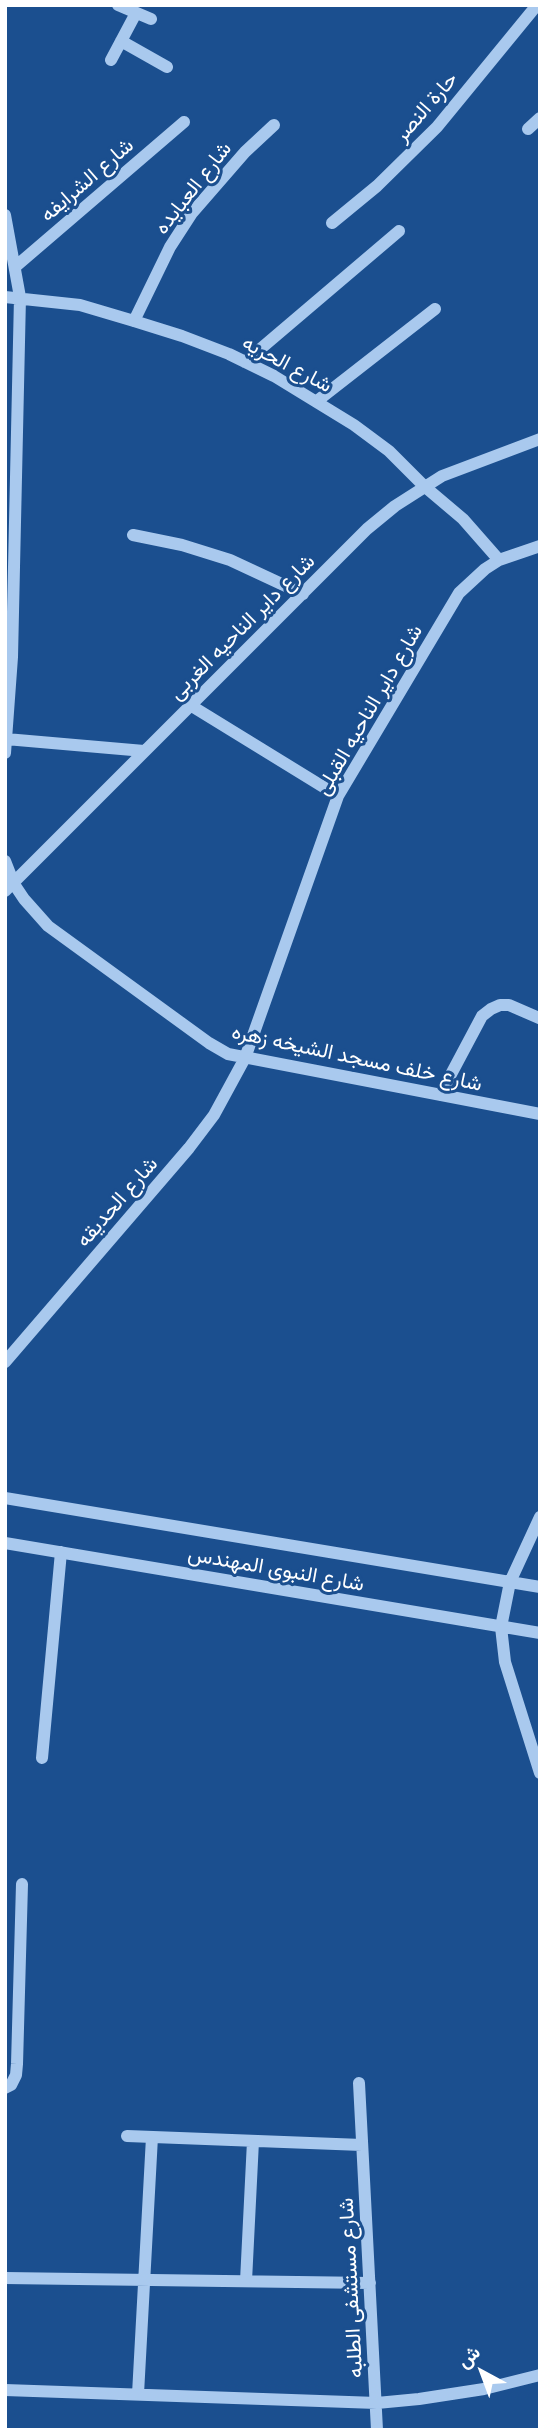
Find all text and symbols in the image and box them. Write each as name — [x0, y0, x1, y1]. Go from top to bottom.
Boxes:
street label: حارة النصر — [389, 67, 463, 147]
street label: شارع الشرايفه — [35, 133, 139, 227]
street label: شارع العبايده — [149, 137, 237, 239]
street label: شارع الحريه — [238, 330, 336, 398]
street label: شارع داير الناحيه الغربى — [164, 549, 320, 705]
street label: شارع داير الناحيه القبلى — [310, 620, 428, 800]
street label: شارع خلف مسجد الشيخه زهره — [230, 1019, 484, 1097]
street label: شارع الحديقه — [71, 1152, 163, 1252]
street label: شارع النبوى المهندس — [186, 1541, 366, 1597]
street label: شارع مستشفى الطلبه — [334, 2197, 368, 2379]
north arrow — [447, 2337, 517, 2407]
text: ش — [452, 2340, 484, 2372]

